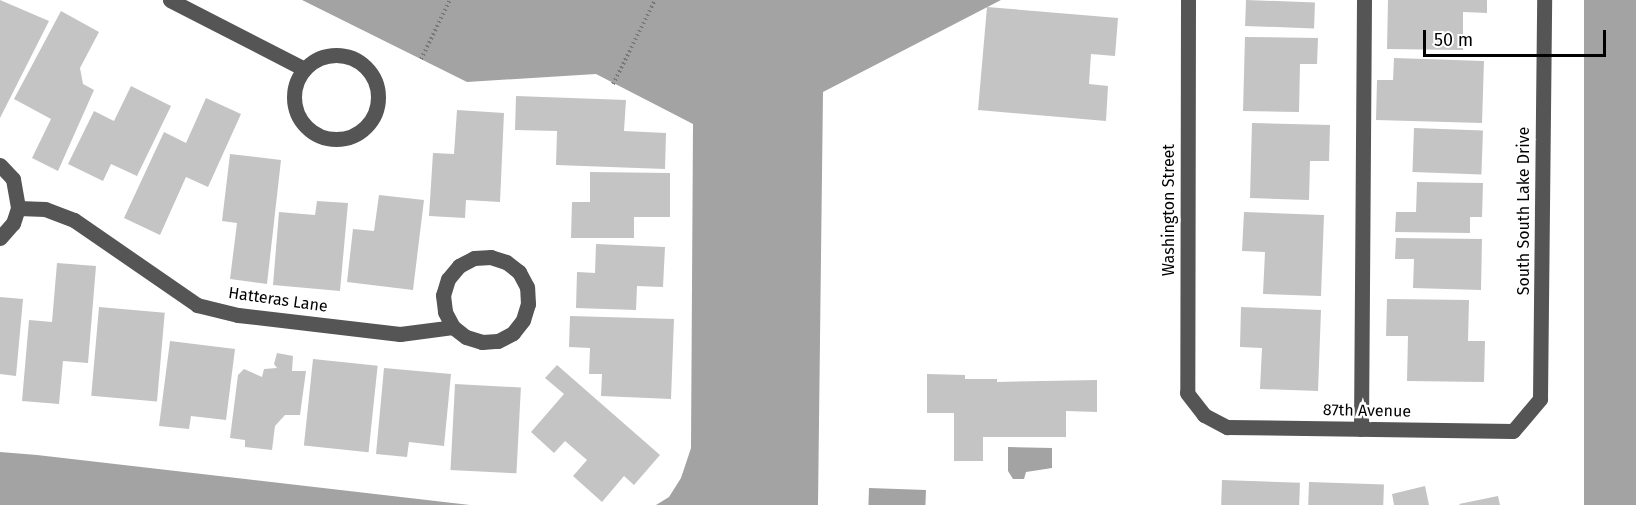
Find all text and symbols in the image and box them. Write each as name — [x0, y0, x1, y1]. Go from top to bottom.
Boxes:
scale bar — [1426, 18, 1609, 56]
text: 50 m — [1434, 29, 1473, 51]
street label: South South Lake Drive — [1514, 127, 1534, 295]
street label: Washington Street — [1159, 144, 1179, 276]
street label: Hatteras Lane — [227, 284, 329, 316]
street label: 87th Avenue — [1323, 401, 1411, 421]

